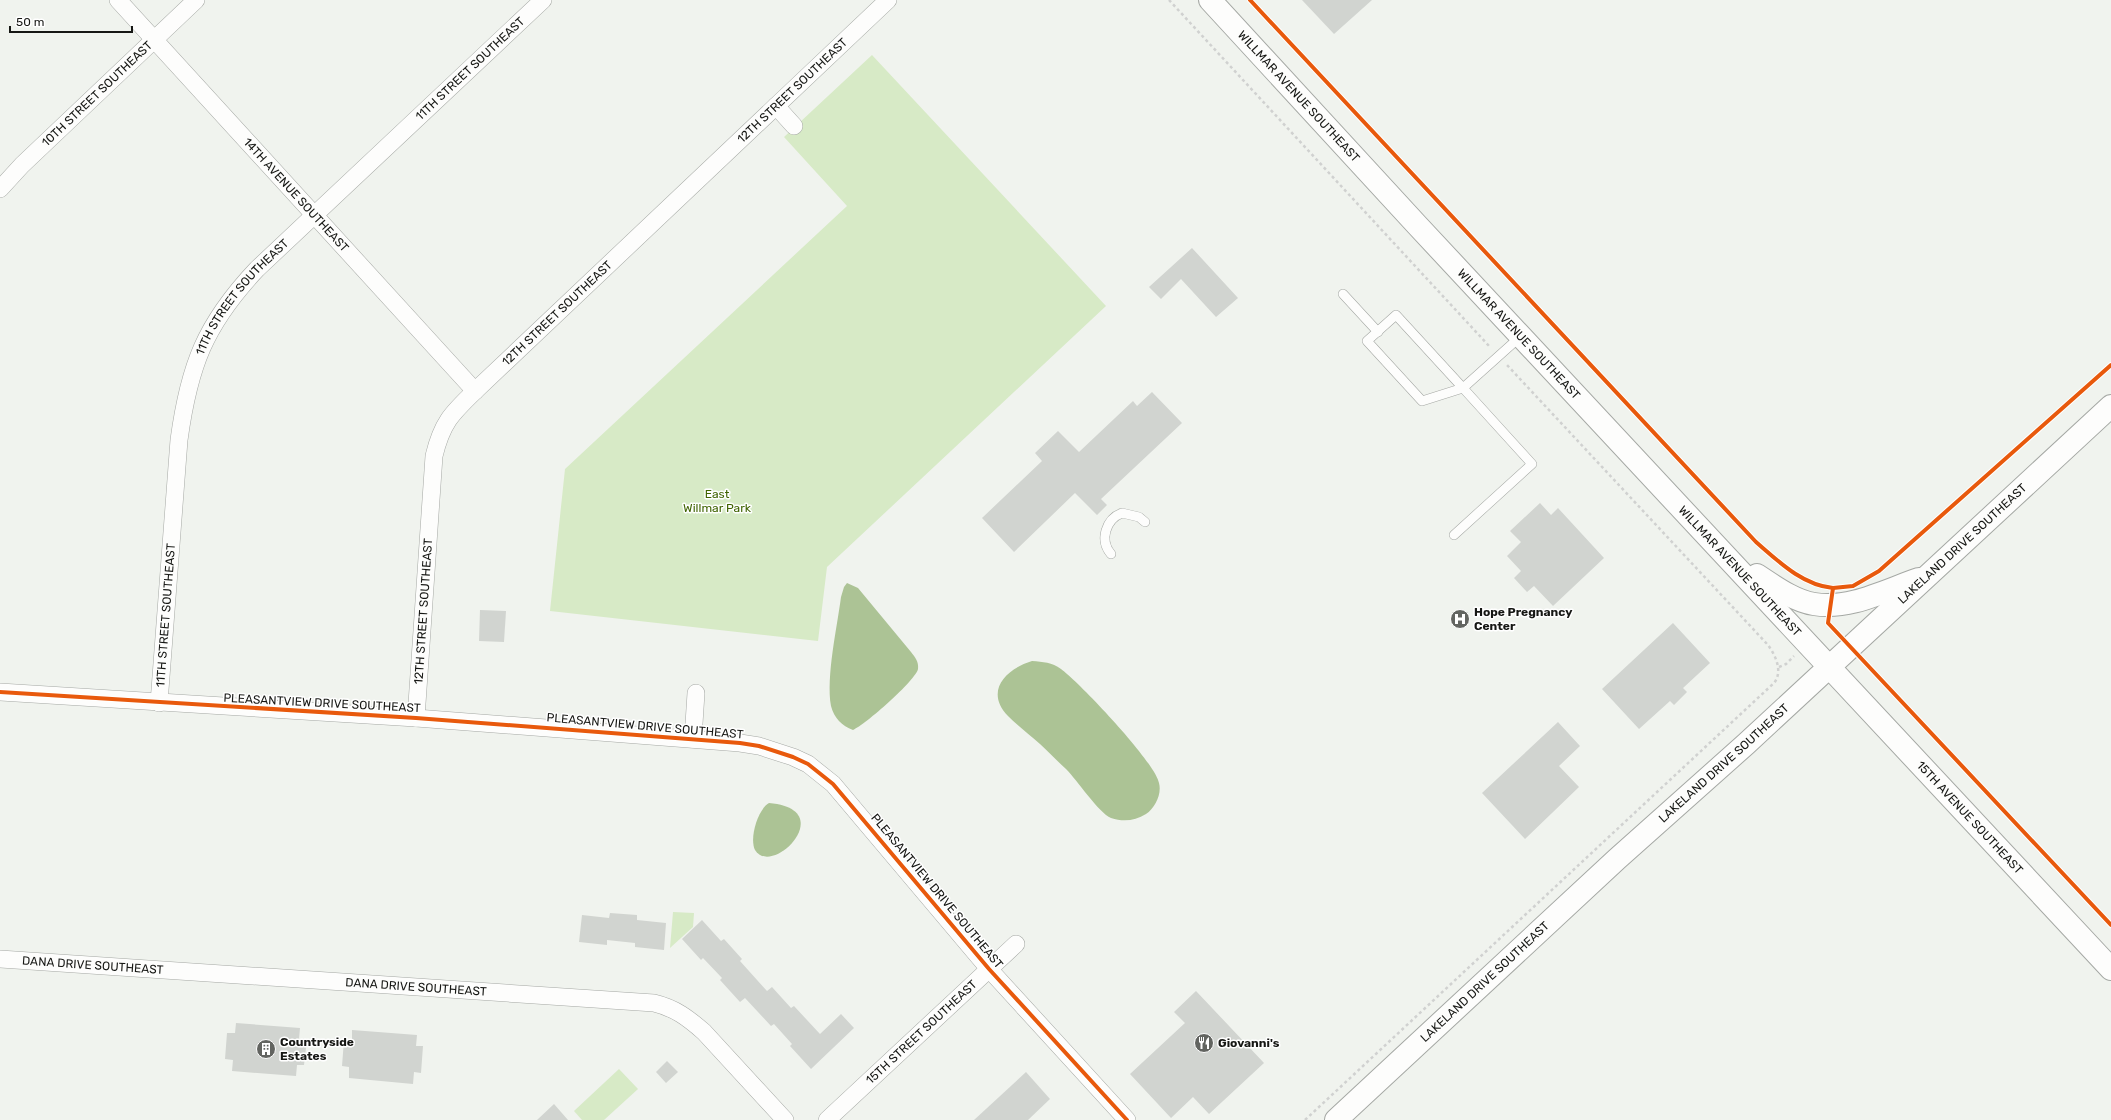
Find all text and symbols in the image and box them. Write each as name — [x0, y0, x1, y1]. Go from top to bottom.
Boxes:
scale bar — [10, 8, 132, 34]
street label: 11TH STREET SOUTHEAST — [413, 14, 527, 123]
text: 50 m — [16, 15, 44, 29]
street label: WILLMAR AVENUE SOUTHEAST — [1235, 28, 1363, 165]
street label: 12TH STREET SOUTHEAST — [734, 35, 850, 146]
street label: 10TH STREET SOUTHEAST — [39, 38, 155, 149]
street label: 14TH AVENUE SOUTHEAST — [241, 135, 352, 255]
street label: 11TH STREET SOUTHEAST — [193, 236, 291, 357]
street label: 12TH STREET SOUTHEAST — [499, 258, 615, 369]
street label: WILLMAR AVENUE SOUTHEAST — [1455, 266, 1583, 402]
street label: LAKELAND DRIVE SOUTHEAST — [1895, 481, 2029, 607]
park label: East Willmar Park — [683, 487, 752, 515]
street label: WILLMAR AVENUE SOUTHEAST — [1676, 503, 1804, 639]
street label: 12TH STREET SOUTHEAST — [411, 538, 435, 685]
street label: 11TH STREET SOUTHEAST — [153, 543, 178, 688]
place label: Hope Pregnancy Center — [1474, 605, 1572, 633]
hospital icon: Hope Pregnancy Center — [1449, 608, 1471, 630]
street label: PLEASANTVIEW DRIVE SOUTHEAST — [223, 691, 421, 715]
street label: LAKELAND DRIVE SOUTHEAST — [1656, 701, 1792, 825]
street label: PLEASANTVIEW DRIVE SOUTHEAST — [546, 710, 744, 742]
street label: 15TH AVENUE SOUTHEAST — [1914, 758, 2026, 877]
street label: PLEASANTVIEW DRIVE SOUTHEAST — [868, 811, 1006, 971]
street label: LAKELAND DRIVE SOUTHEAST — [1418, 919, 1552, 1045]
street label: DANA DRIVE SOUTHEAST — [22, 953, 164, 977]
street label: DANA DRIVE SOUTHEAST — [345, 975, 487, 999]
street label: 15TH STREET SOUTHEAST — [863, 977, 980, 1087]
restaurant icon: Giovanni's — [1193, 1032, 1215, 1054]
place label: Countryside Estates — [280, 1035, 354, 1063]
place label: Giovanni's — [1218, 1036, 1280, 1050]
building icon: Countryside Estates — [255, 1038, 277, 1060]

